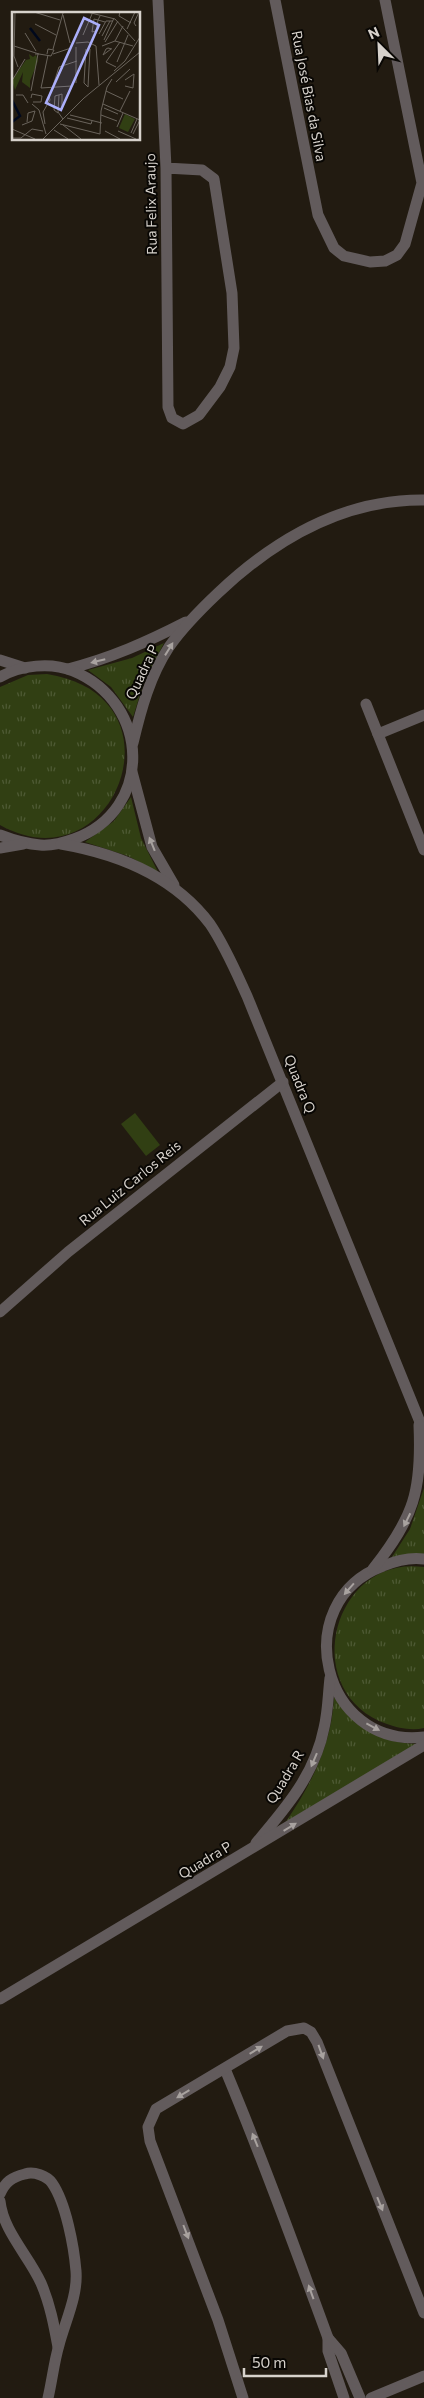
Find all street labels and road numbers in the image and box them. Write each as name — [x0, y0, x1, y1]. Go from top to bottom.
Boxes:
street label: Rua José Bias da Silva — [288, 29, 330, 163]
street label: Rua Felix Araujo — [141, 153, 160, 255]
street label: Quadra P — [121, 641, 162, 702]
street label: Quadra Q — [281, 1052, 320, 1116]
street label: Rua Luiz Carlos Reis — [75, 1136, 184, 1229]
street label: Quadra R — [262, 1747, 307, 1807]
street label: Quadra P — [175, 1837, 235, 1882]

